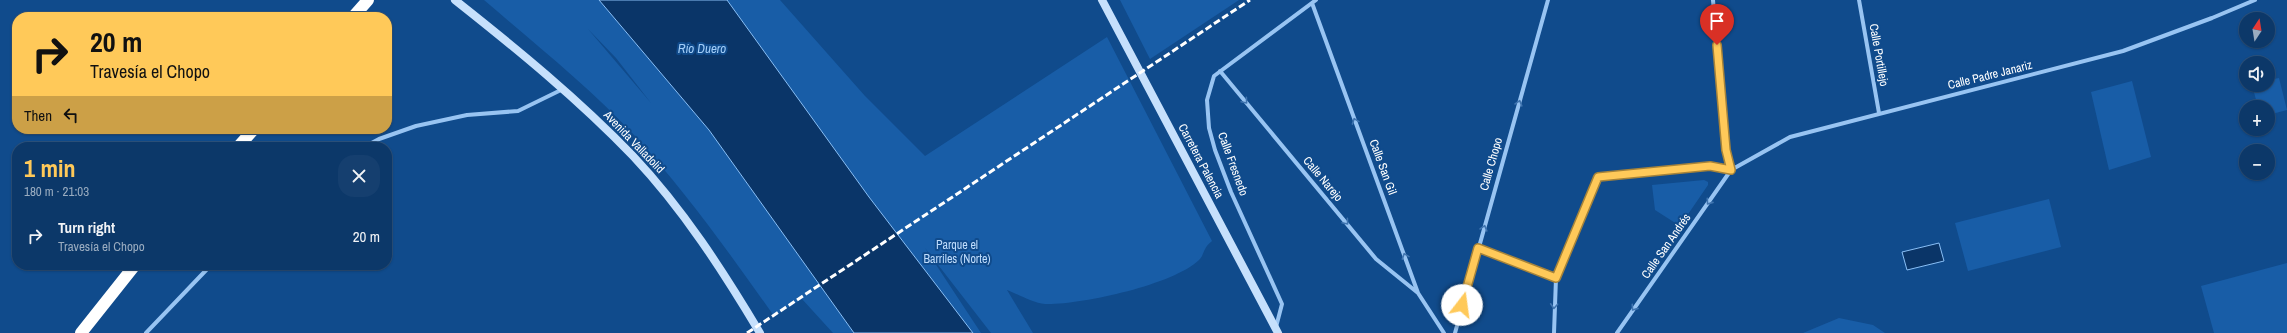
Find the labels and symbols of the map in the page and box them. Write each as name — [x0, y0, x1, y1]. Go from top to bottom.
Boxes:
pin — [1700, 4, 1734, 45]
north arrow — [2239, 12, 2275, 48]
street label: Calle Portillejo — [1866, 22, 1892, 88]
water label: Río Duero — [678, 40, 726, 57]
street label: Calle Padre Janariz — [1946, 57, 2034, 93]
one-way arrow — [1241, 96, 1248, 104]
one-way arrow — [1514, 99, 1523, 106]
street label: Avenida Valladolid — [599, 107, 668, 177]
one-way arrow — [1352, 118, 1360, 125]
street label: Carretera Palencia — [1175, 121, 1228, 202]
street label: Calle Fresnedo — [1214, 130, 1252, 198]
street label: Calle Chopo — [1476, 136, 1506, 192]
street label: Calle San Gil — [1366, 137, 1400, 197]
street label: Calle Narejo — [1299, 153, 1347, 205]
one-way arrow — [1706, 198, 1714, 205]
street label: Calle San Andrés — [1638, 210, 1694, 282]
one-way arrow — [1342, 218, 1349, 225]
one-way arrow — [1479, 225, 1488, 232]
park label: Parque el Barriles (Norte) — [923, 237, 991, 267]
one-way arrow — [1401, 253, 1410, 260]
position arrow — [1441, 284, 1483, 326]
one-way arrow — [1550, 303, 1558, 309]
one-way arrow — [1632, 304, 1639, 311]

